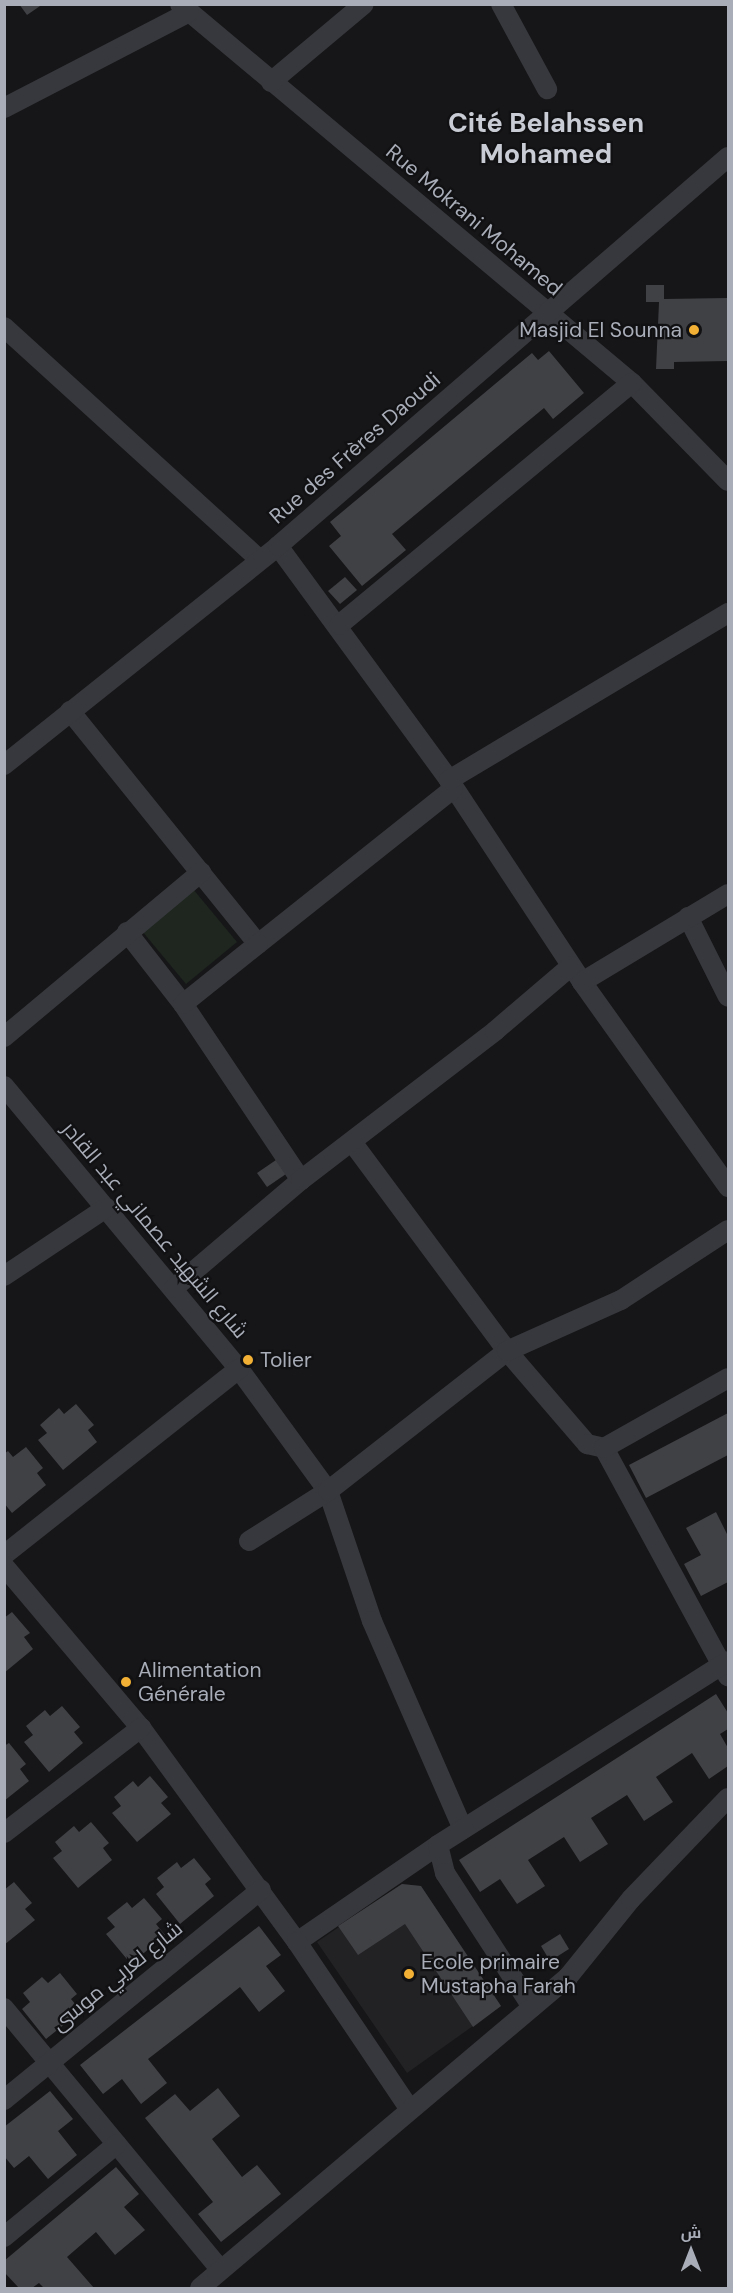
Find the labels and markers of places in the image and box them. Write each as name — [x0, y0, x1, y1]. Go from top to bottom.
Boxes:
place label: Masjid El Sounna — [519, 317, 682, 343]
marker: Masjid El Sounna — [687, 323, 701, 337]
place label: Tolier — [260, 1347, 312, 1373]
marker: Tolier — [241, 1353, 255, 1367]
place label: Alimentation Générale — [138, 1657, 262, 1707]
marker: Alimentation Générale — [119, 1675, 133, 1689]
place label: Ecole primaire Mustapha Farah — [421, 1949, 576, 1999]
marker: Ecole primaire Mustapha Farah — [402, 1967, 416, 1981]

